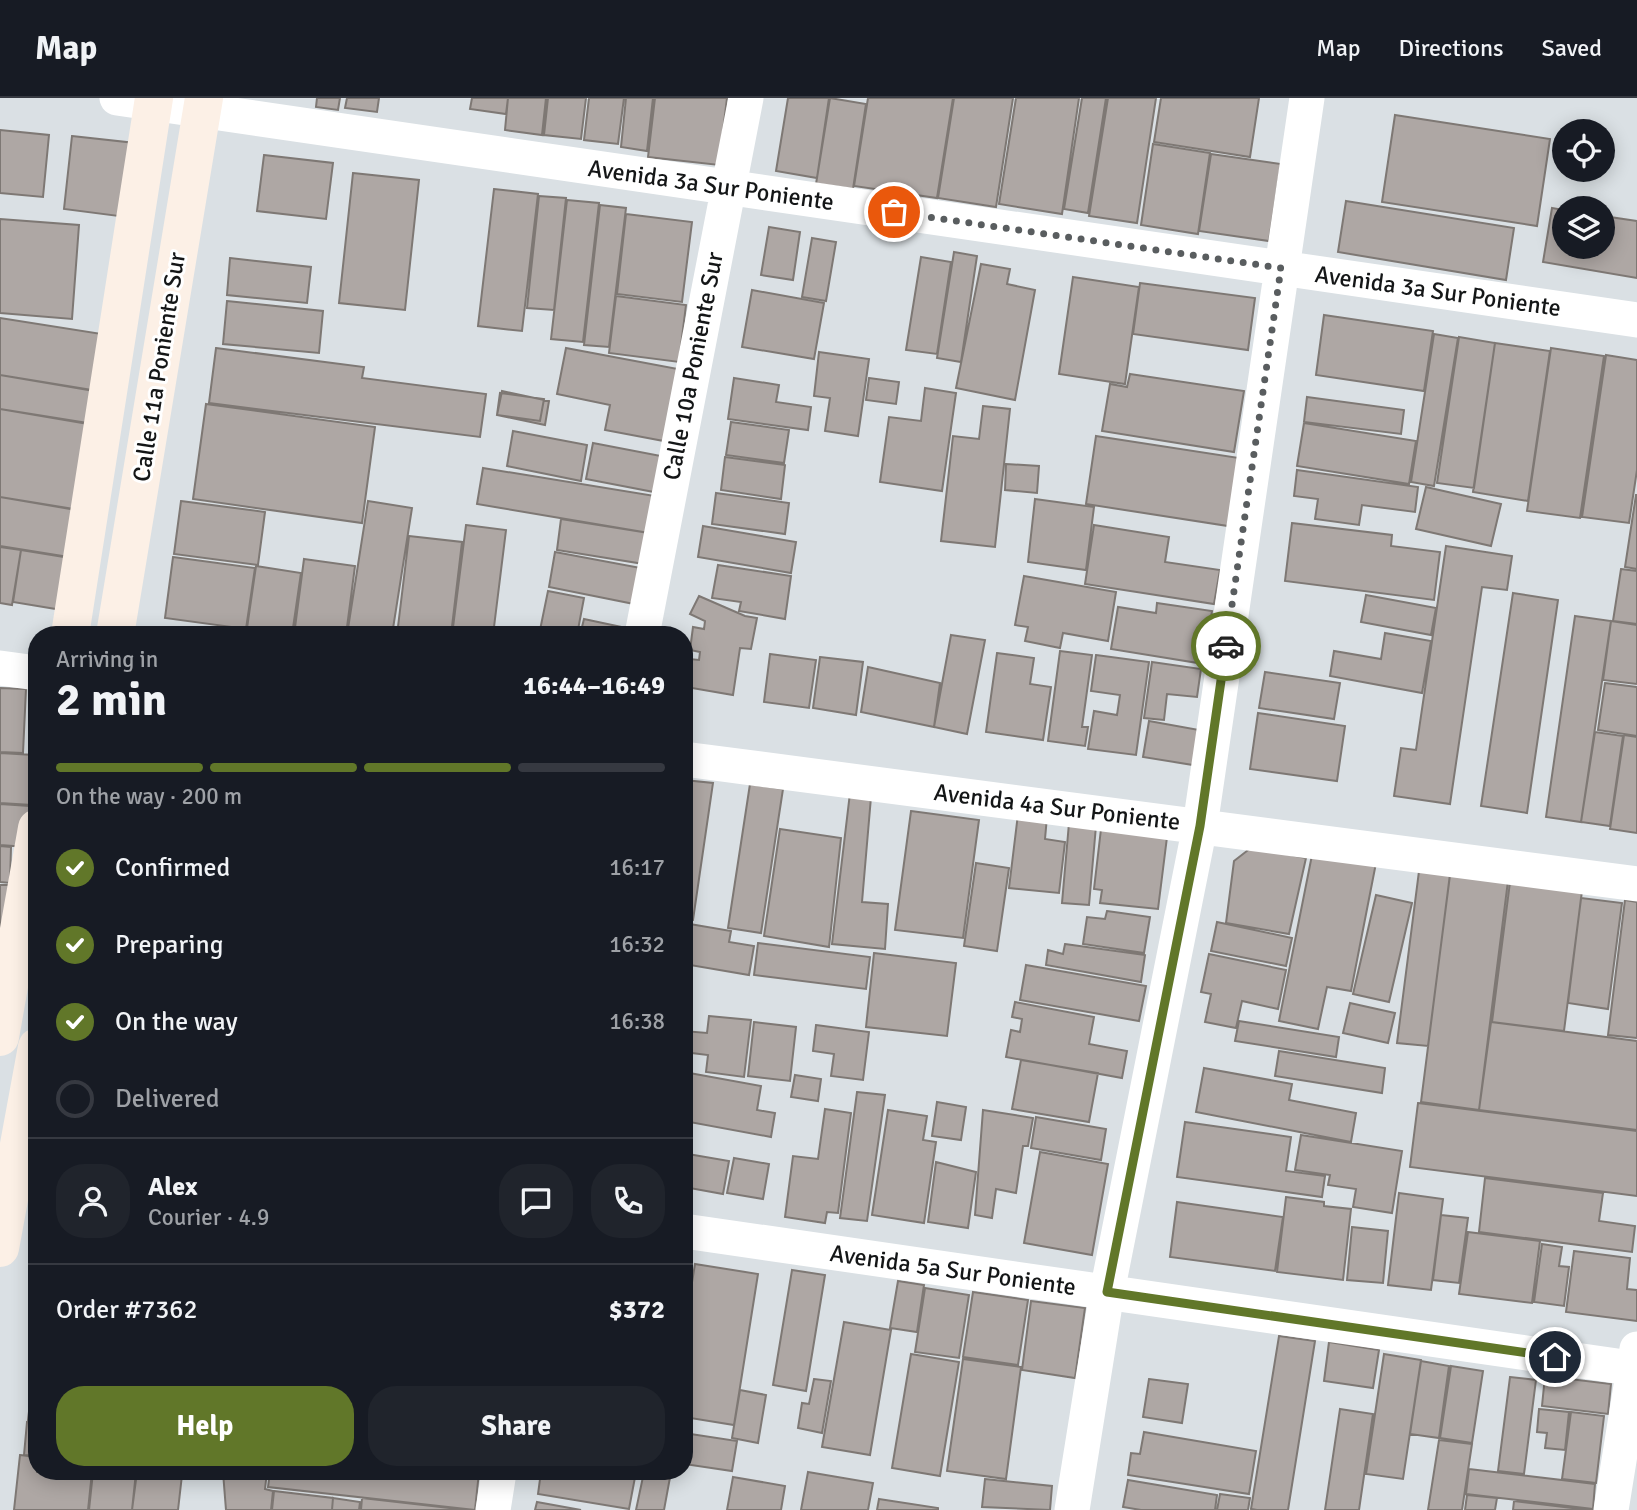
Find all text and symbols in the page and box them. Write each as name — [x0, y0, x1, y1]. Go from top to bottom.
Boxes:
text: Map — [35, 28, 97, 69]
text: Map — [1316, 33, 1361, 63]
text: Directions — [1399, 33, 1504, 63]
text: Saved — [1542, 33, 1602, 63]
map controls — [1552, 119, 1615, 259]
button: locate — [1552, 119, 1615, 182]
street label: Avenida 3a Sur Poniente — [586, 153, 836, 217]
pin — [864, 182, 924, 242]
icon: bag — [875, 193, 913, 231]
button: layers — [1552, 196, 1615, 259]
street label: Calle 10a Poniente Sur — [656, 249, 730, 483]
street label: Calle 11a Poniente Sur — [126, 250, 192, 484]
street label: Avenida 3a Sur Poniente — [1313, 259, 1563, 323]
courier — [1191, 611, 1261, 681]
icon: car — [1207, 627, 1245, 665]
text: Arriving in — [56, 645, 158, 674]
text: 16:44–16:49 — [523, 670, 665, 702]
text: 2 min — [56, 672, 167, 728]
street label: Avenida 4a Sur Poniente — [932, 777, 1182, 837]
text: On the way · 200 m — [56, 782, 242, 811]
icon: check — [56, 849, 94, 887]
text: Confirmed — [115, 852, 230, 884]
text: 16:17 — [609, 853, 665, 882]
icon: check — [56, 926, 94, 964]
text: Preparing — [115, 929, 223, 961]
text: 16:32 — [609, 930, 665, 959]
icon: check — [56, 1003, 94, 1041]
text: On the way — [115, 1006, 238, 1038]
text: 16:38 — [609, 1007, 665, 1036]
text: Delivered — [115, 1083, 220, 1115]
button: person — [56, 1164, 130, 1238]
button: chat — [499, 1164, 573, 1238]
button: phone — [591, 1164, 665, 1238]
text: Alex — [148, 1171, 198, 1203]
text: Courier · 4.9 — [148, 1203, 269, 1232]
street label: Avenida 5a Sur Poniente — [828, 1238, 1078, 1302]
text: Order #7362 — [56, 1294, 197, 1326]
text: $372 — [609, 1294, 665, 1326]
pin — [1525, 1327, 1585, 1387]
icon: home — [1536, 1338, 1574, 1376]
button: Help — [56, 1386, 354, 1466]
button: Share — [368, 1386, 665, 1466]

